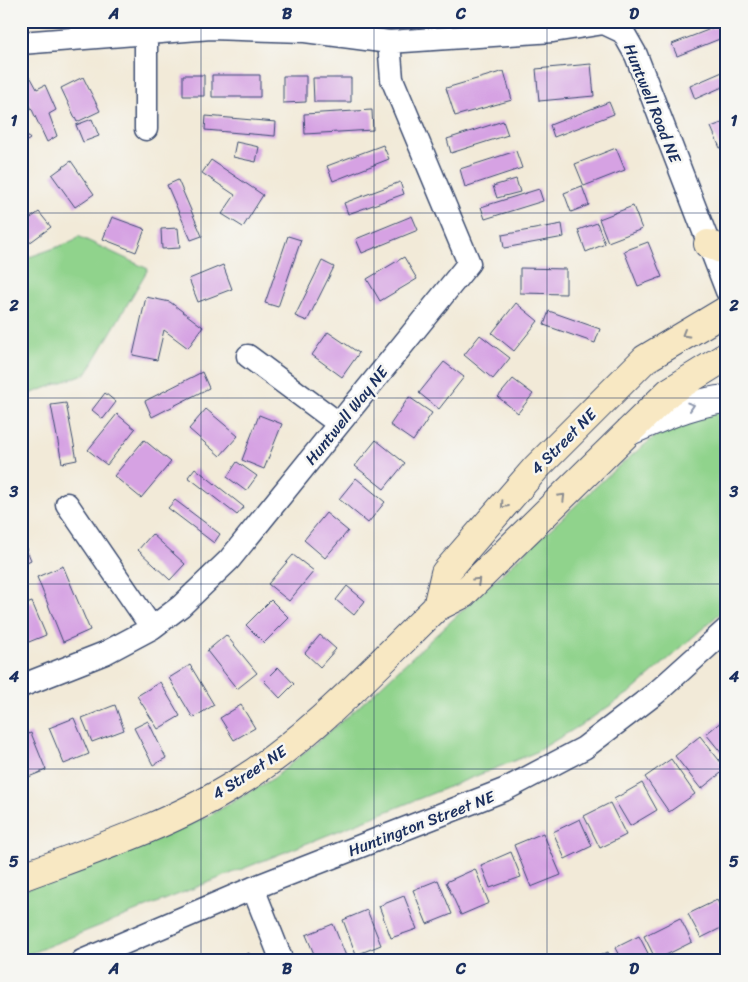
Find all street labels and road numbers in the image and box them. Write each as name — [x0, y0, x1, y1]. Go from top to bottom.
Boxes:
street label: Huntwell Road NE — [615, 39, 690, 168]
street label: Huntwell Way NE — [297, 358, 396, 471]
street label: 4 Street NE — [523, 400, 604, 482]
street label: 4 Street NE — [206, 737, 294, 808]
street label: Huntington Street NE — [344, 782, 500, 865]

